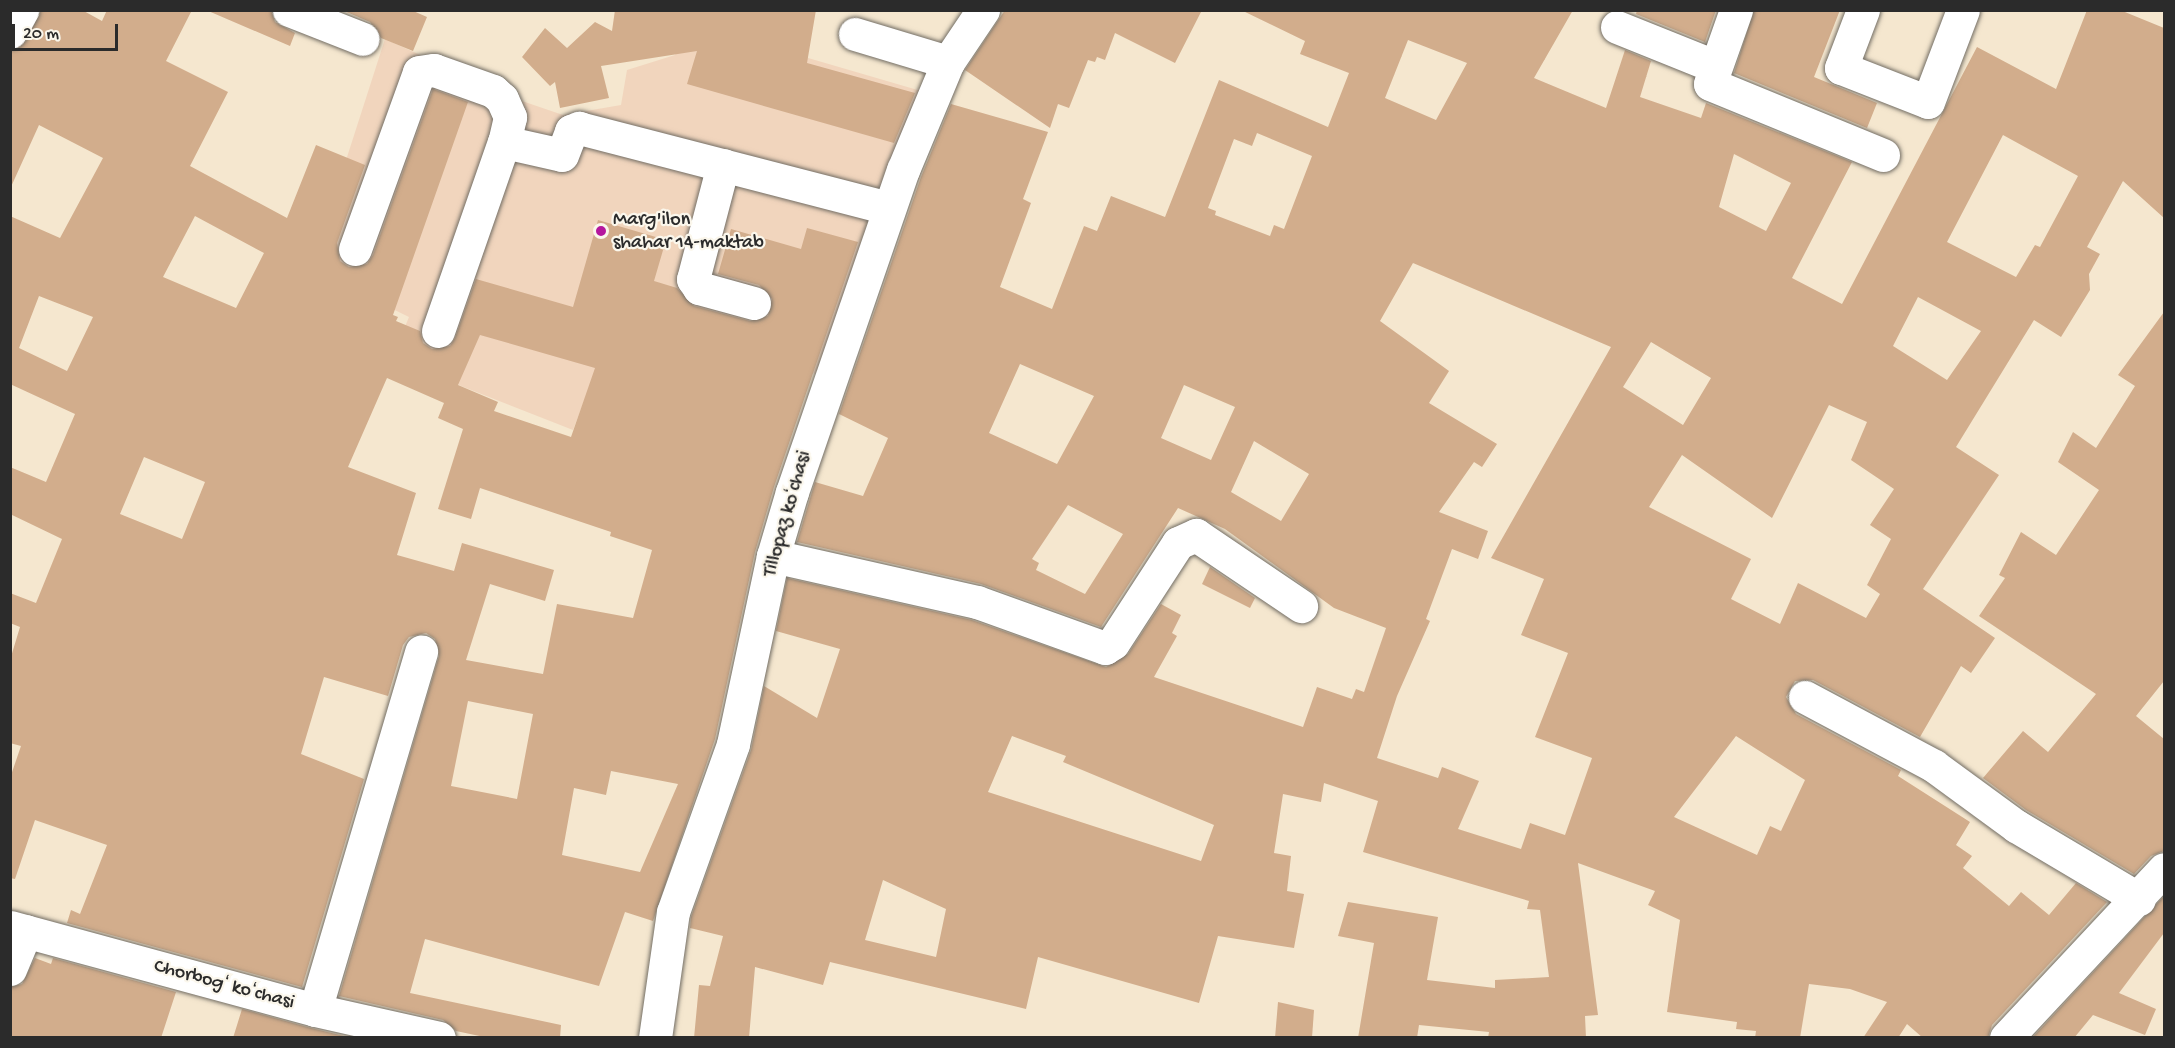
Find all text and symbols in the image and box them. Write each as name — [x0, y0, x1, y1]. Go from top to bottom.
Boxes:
scale bar — [15, 12, 122, 50]
text: 20 m — [23, 24, 59, 45]
place label: Marg'ilon shahar 14-maktab — [613, 208, 764, 255]
marker: Marg'ilon shahar 14-maktab — [594, 224, 608, 238]
street label: Tillopaz koʻchasi — [759, 448, 817, 580]
street label: Chorbogʻ koʻchasi — [151, 955, 297, 1015]

